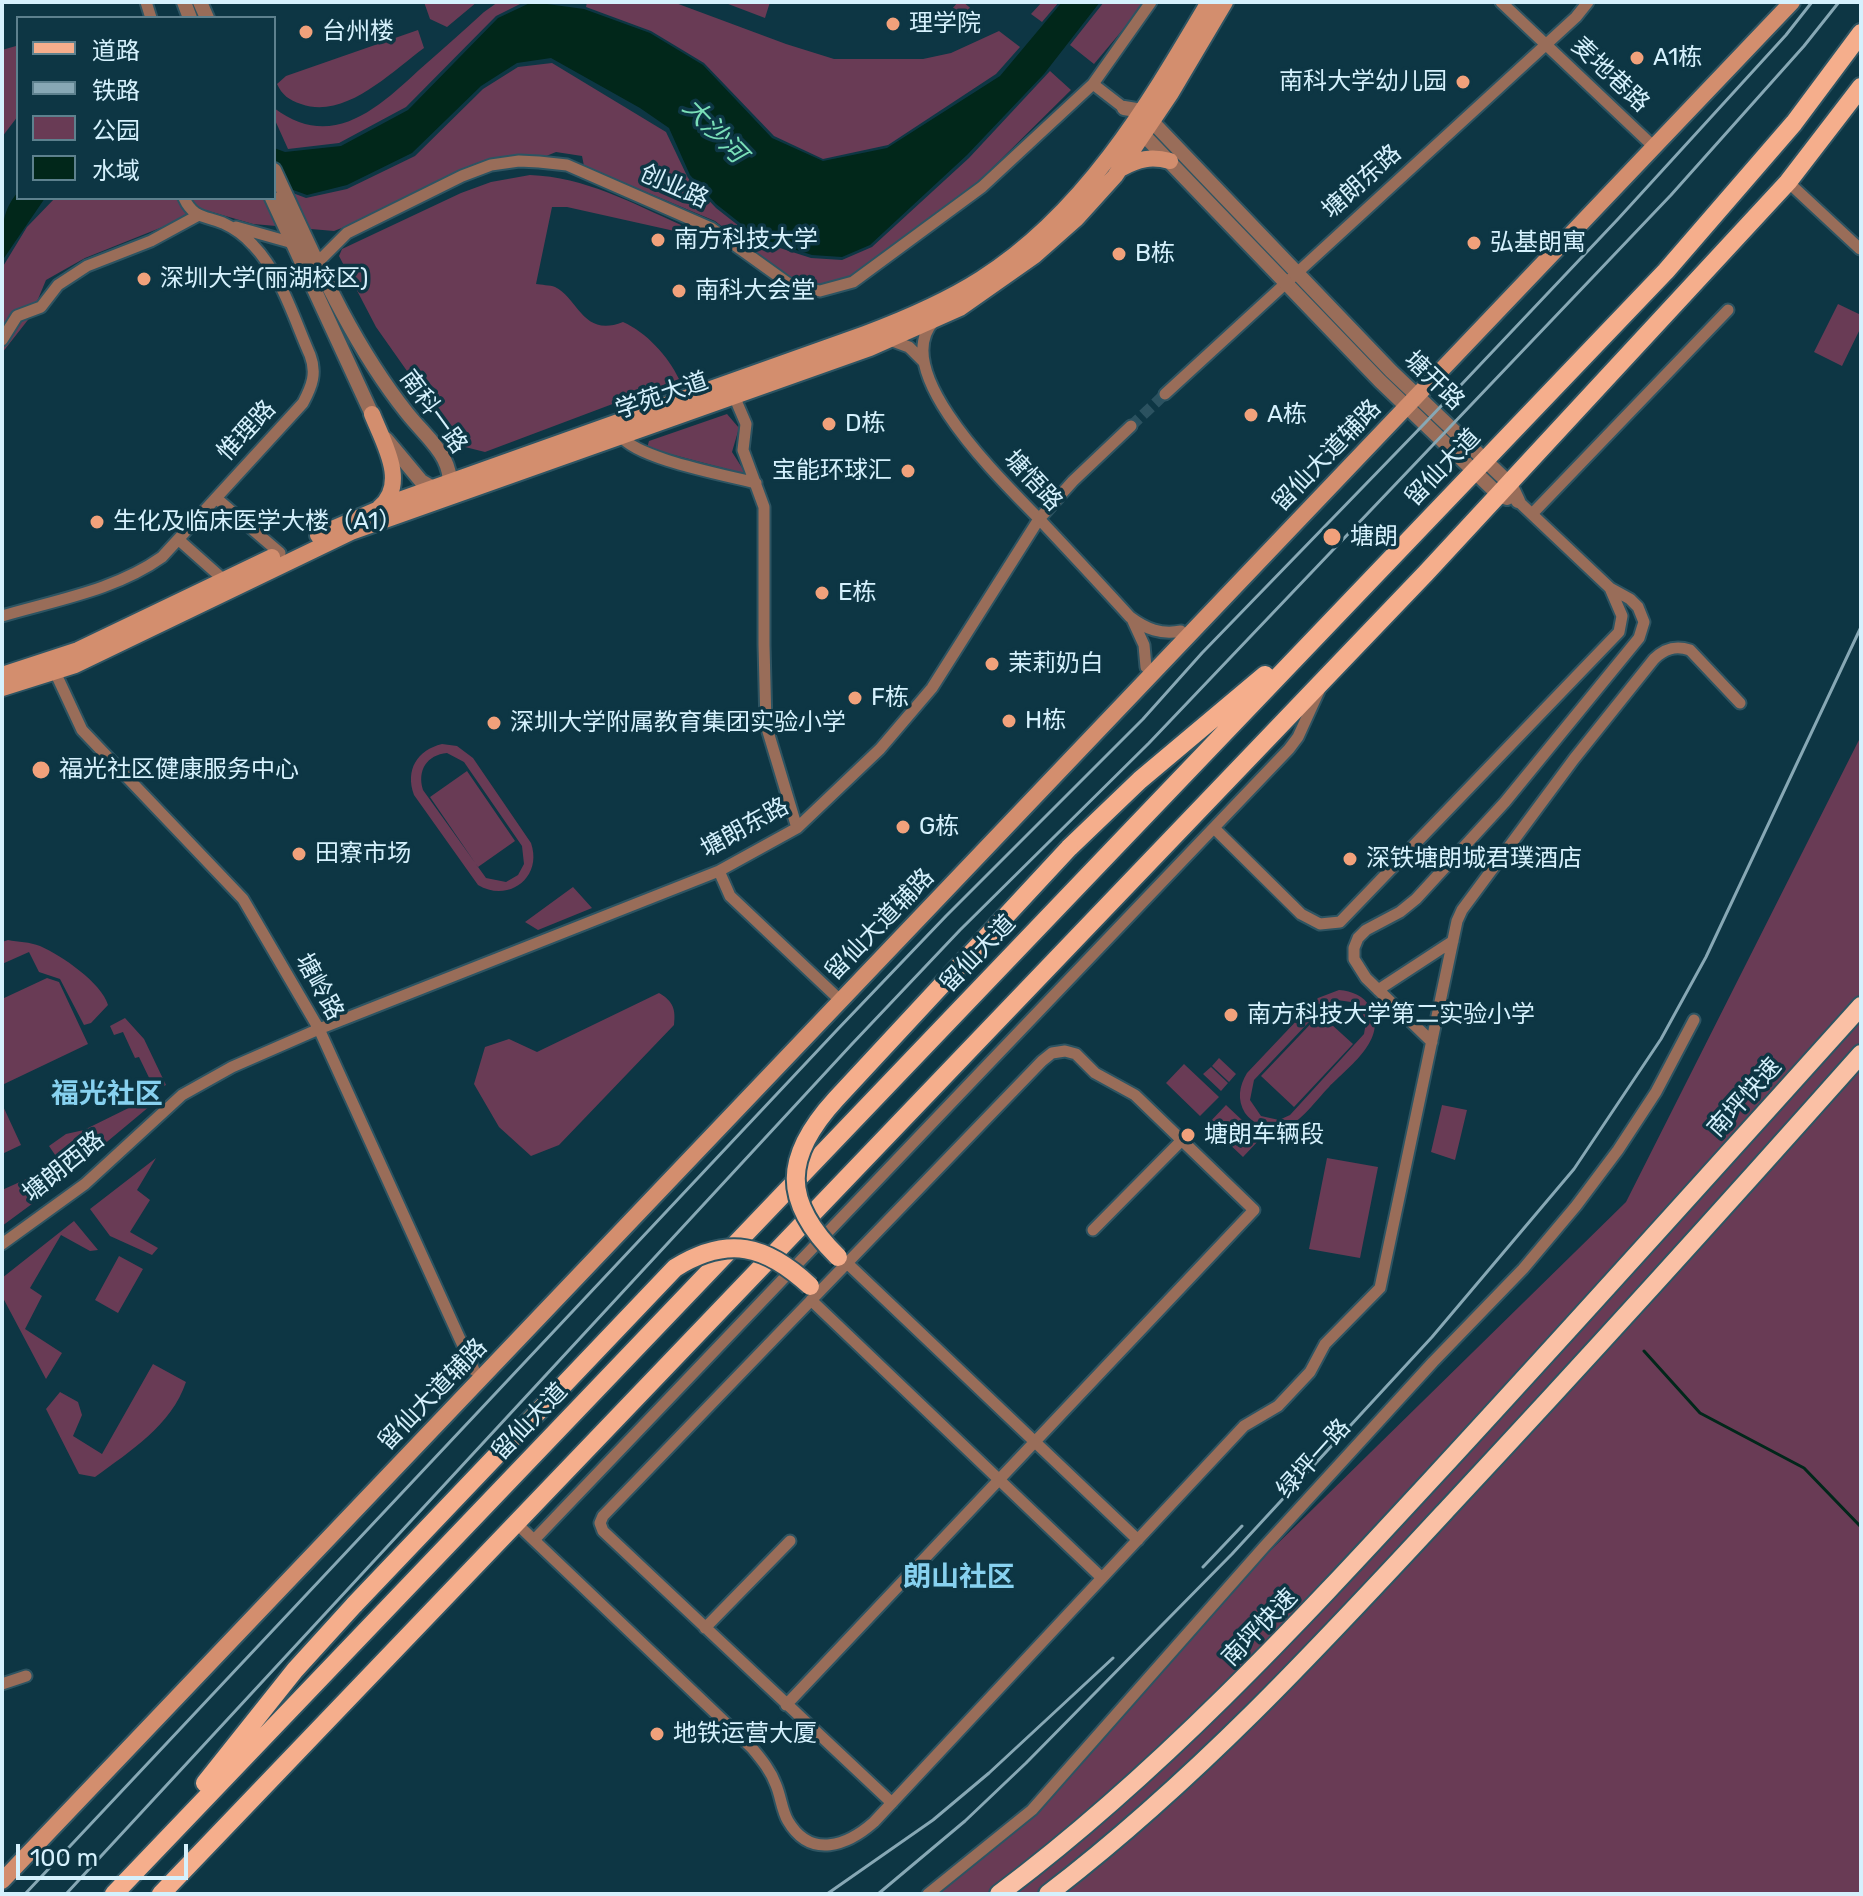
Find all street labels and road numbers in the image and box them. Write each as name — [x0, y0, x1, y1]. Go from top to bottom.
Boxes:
street label: 麦地巷路 — [1565, 32, 1655, 118]
street label: 塘朗东路 — [1317, 139, 1407, 225]
street label: 创业路 — [635, 159, 713, 215]
street label: 塘开路 — [1398, 346, 1470, 416]
street label: 南科一路 — [393, 365, 473, 459]
street label: 学苑大道 — [612, 367, 712, 425]
street label: 留仙大道辅路 — [1267, 394, 1387, 518]
street label: 惟理路 — [212, 395, 282, 467]
street label: 留仙大道 — [1399, 423, 1487, 513]
street label: 塘悟路 — [998, 445, 1068, 517]
street label: 塘朗东路 — [696, 792, 794, 864]
street label: 留仙大道辅路 — [820, 863, 940, 987]
street label: 留仙大道 — [934, 909, 1022, 999]
street label: 塘岭路 — [289, 949, 349, 1025]
street label: 南坪快速 — [1702, 1053, 1788, 1143]
street label: 塘朗西路 — [18, 1126, 110, 1208]
street label: 留仙大道辅路 — [373, 1333, 493, 1457]
street label: 留仙大道 — [486, 1377, 574, 1467]
street label: 绿坪一路 — [1271, 1414, 1357, 1504]
street label: 南坪快速 — [1216, 1583, 1304, 1673]

